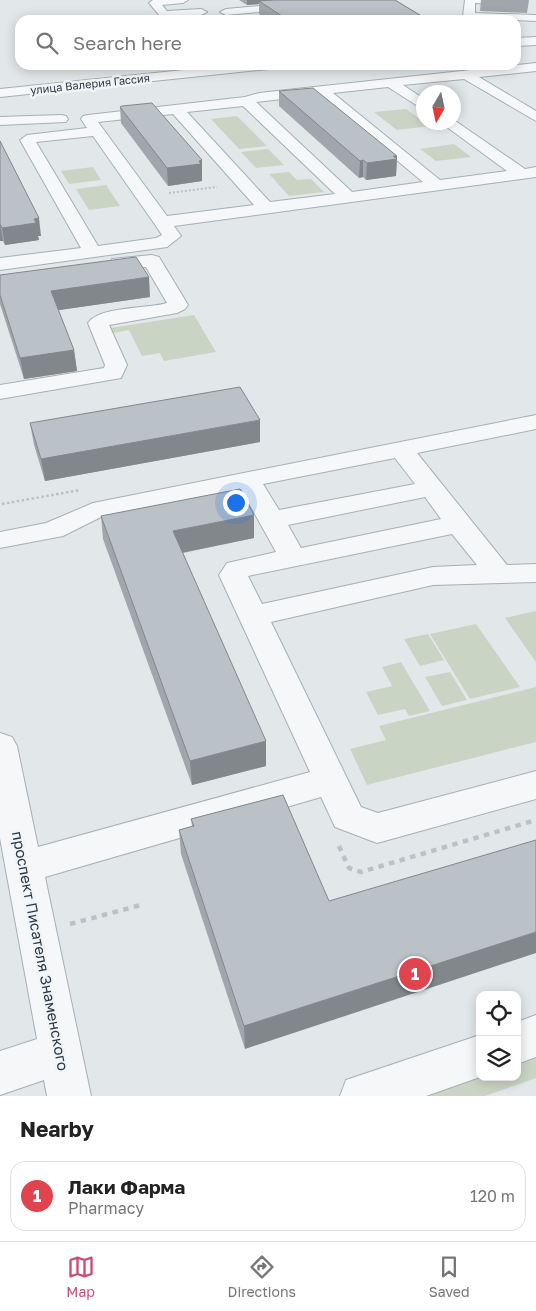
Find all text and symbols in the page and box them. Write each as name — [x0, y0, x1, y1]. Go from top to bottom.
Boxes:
search box — [15, 15, 521, 70]
icon: search — [33, 29, 61, 57]
text: Search here — [73, 31, 182, 54]
street label: улица Валерия Гассия — [30, 71, 150, 96]
north arrow — [416, 85, 461, 130]
your location — [223, 490, 249, 516]
street label: проспект Писателя Знаменского — [9, 829, 73, 1072]
pin: 1 — [399, 955, 431, 993]
map controls — [476, 991, 521, 1081]
button: locate — [476, 991, 521, 1036]
button: layers — [476, 1036, 521, 1081]
text: Nearby — [20, 1116, 94, 1142]
text: Лаки Фарма — [68, 1175, 185, 1198]
text: 1 — [33, 1186, 41, 1206]
text: 120 m — [470, 1186, 515, 1206]
text: Pharmacy — [68, 1198, 144, 1218]
tab: Map — [66, 1253, 95, 1300]
tab: Directions — [228, 1253, 296, 1300]
tab: Saved — [429, 1253, 470, 1300]

